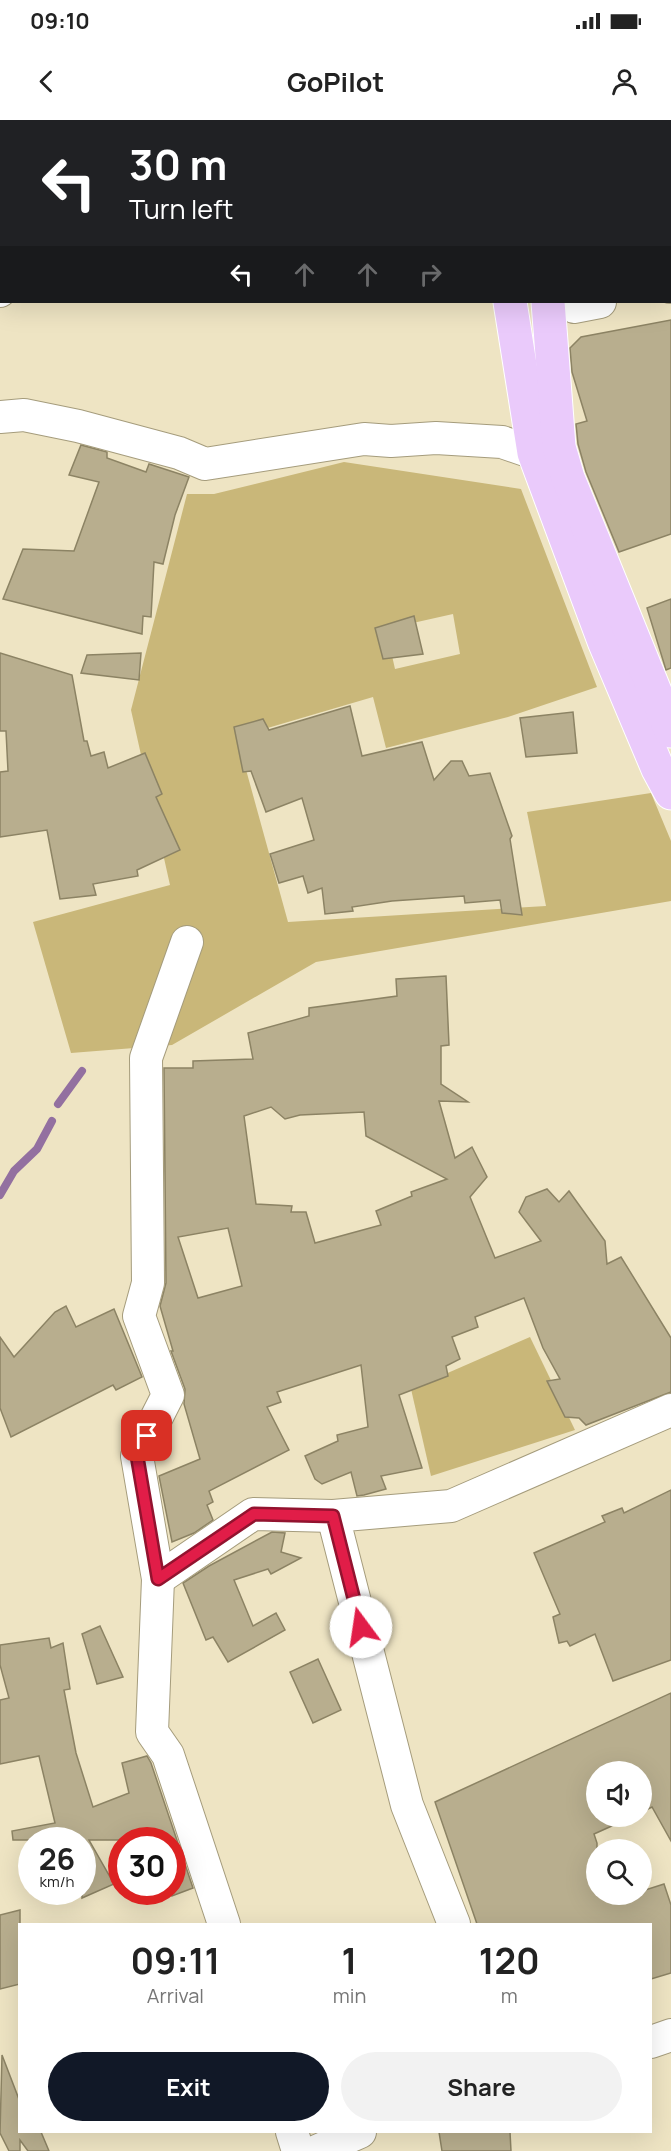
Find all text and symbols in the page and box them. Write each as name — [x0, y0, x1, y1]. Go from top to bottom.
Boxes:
text: 09:10 — [30, 6, 90, 36]
text: GoPilot — [287, 63, 384, 100]
icon: back — [30, 65, 63, 98]
icon: person — [608, 65, 641, 98]
text: 30 m — [129, 135, 227, 193]
icon: left — [30, 144, 108, 222]
text: Turn left — [129, 190, 233, 227]
icon: left — [225, 258, 258, 291]
icon: ahead — [288, 258, 321, 291]
icon: ahead — [351, 258, 384, 291]
icon: right — [414, 258, 447, 291]
pin — [121, 1410, 172, 1461]
icon: arrive — [130, 1419, 163, 1452]
position arrow — [329, 1595, 393, 1659]
map controls — [586, 1761, 652, 1905]
button: sound — [586, 1761, 652, 1827]
speed limit sign: 30 — [108, 1827, 186, 1905]
text: 26 — [39, 1838, 75, 1879]
button: search — [586, 1839, 652, 1905]
text: km/h — [40, 1871, 74, 1892]
text: 09:11 — [130, 1936, 220, 1985]
text: 1 — [342, 1936, 357, 1985]
text: 120 — [479, 1936, 540, 1985]
text: Arrival — [147, 1982, 204, 2009]
text: min — [333, 1982, 366, 2009]
text: m — [501, 1982, 518, 2009]
button: Exit — [48, 2052, 329, 2121]
button: Share — [341, 2052, 622, 2121]

